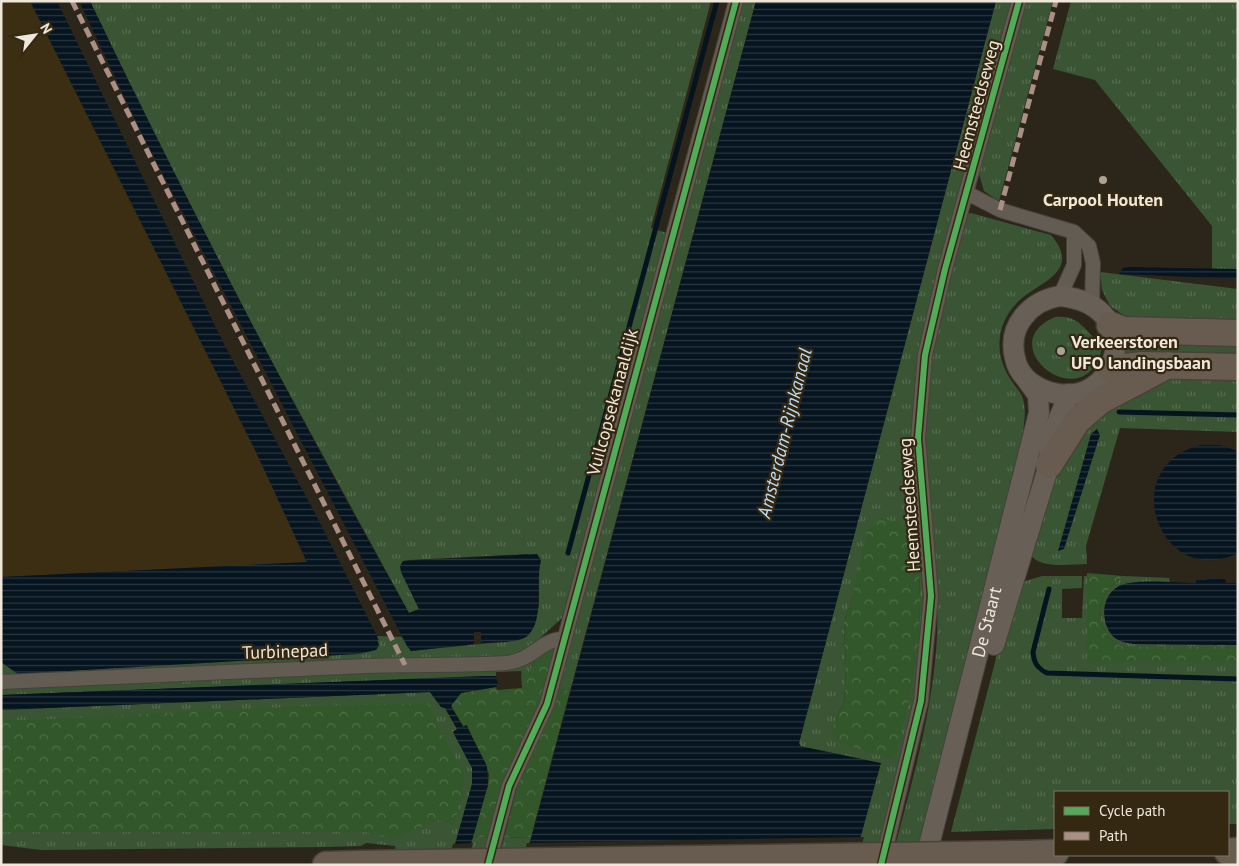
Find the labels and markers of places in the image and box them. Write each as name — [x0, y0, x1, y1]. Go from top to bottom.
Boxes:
marker: Carpool Houten — [1097, 174, 1109, 186]
place label: Carpool Houten — [1043, 188, 1163, 211]
place label: Verkeerstoren UFO landingsbaan — [1070, 330, 1211, 374]
marker: Verkeerstoren UFO landingsbaan — [1055, 345, 1067, 357]

